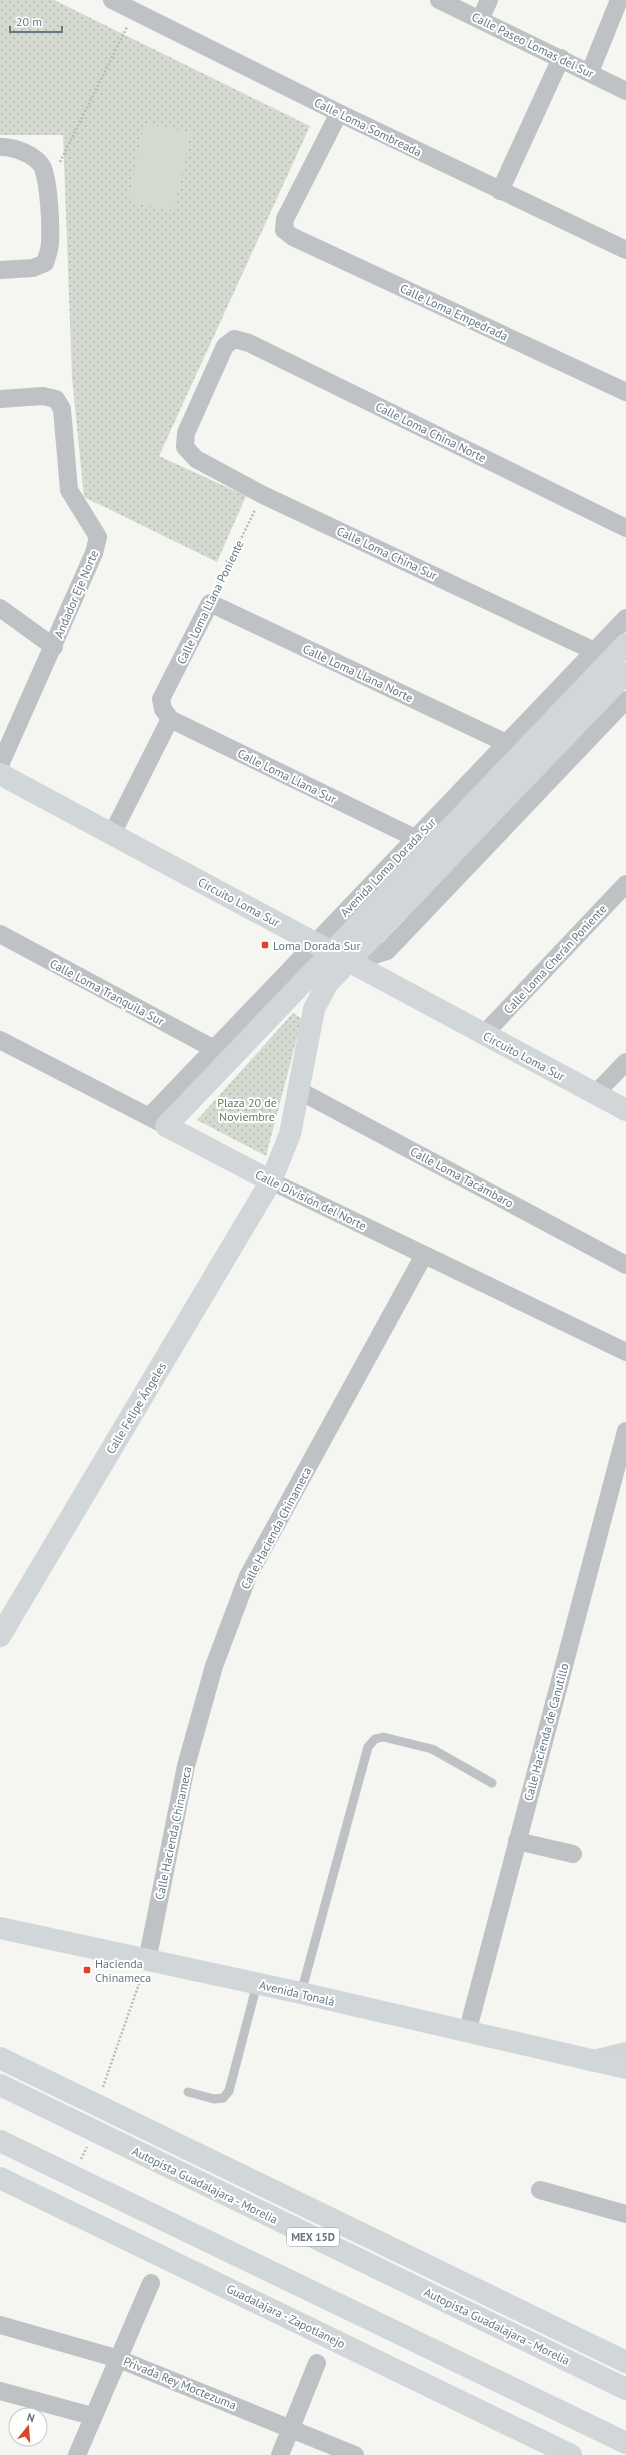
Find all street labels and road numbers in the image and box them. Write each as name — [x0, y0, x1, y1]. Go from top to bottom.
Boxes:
street label: Calle Paseo Lomas del Sur — [470, 9, 596, 81]
street label: Calle Loma Sombreada — [312, 95, 424, 159]
street label: Calle Loma Empedrada — [398, 280, 510, 344]
street label: Calle Loma China Norte — [373, 399, 489, 465]
street label: Calle Loma China Sur — [334, 523, 440, 583]
street label: Calle Loma Llana Poniente — [173, 537, 247, 667]
street label: Andador Eje Norte — [51, 548, 101, 640]
street label: Calle Loma Llana Norte — [300, 641, 416, 705]
street label: Calle Loma Llana Sur — [235, 746, 339, 806]
street label: Avenida Loma Dorada Sur — [337, 815, 439, 919]
street label: Circuito Loma Sur — [195, 874, 283, 930]
street label: Calle Loma Cherán Poniente — [500, 901, 610, 1017]
street label: Calle Loma Tranquila Sur — [47, 956, 167, 1028]
street label: Circuito Loma Sur — [480, 1028, 568, 1084]
street label: Calle Loma Tacámbaro — [408, 1143, 516, 1211]
street label: Calle División del Norte — [253, 1167, 369, 1233]
street label: Calle Felipe Ángeles — [103, 1360, 169, 1456]
street label: Calle Hacienda Chinameca — [237, 1464, 315, 1592]
street label: Calle Hacienda de Canutillo — [520, 1662, 572, 1802]
street label: Calle Hacienda Chinameca — [152, 1765, 194, 1901]
street label: Avenida Tonalá — [258, 1977, 336, 2009]
street label: Autopista Guadalajara - Morelia — [130, 2143, 280, 2227]
road number: MEX 15D — [287, 2228, 339, 2246]
street label: Guadalajara - Zapotlanejo — [224, 2281, 348, 2351]
street label: Autopista Guadalajara - Morelia — [422, 2284, 572, 2368]
street label: Privada Rey Moctezuma — [121, 2353, 239, 2413]

